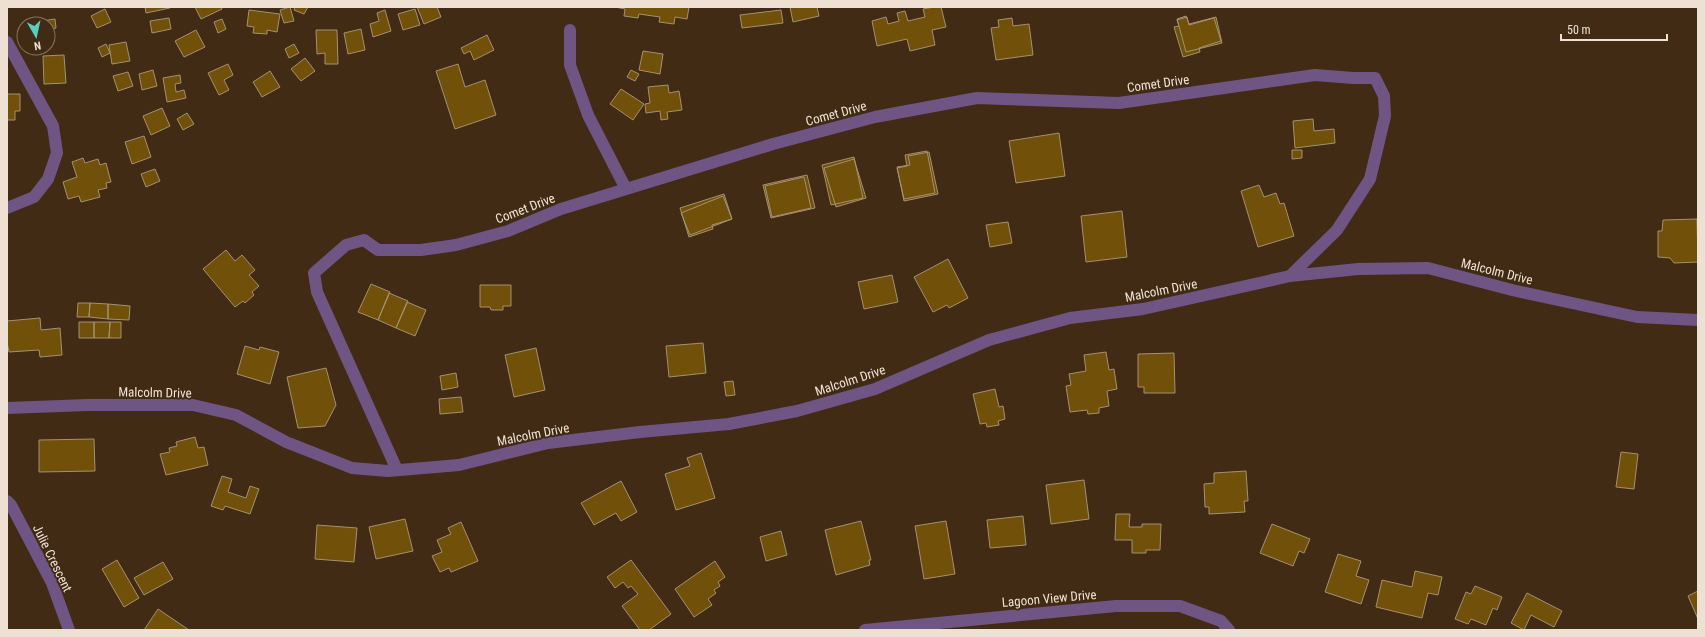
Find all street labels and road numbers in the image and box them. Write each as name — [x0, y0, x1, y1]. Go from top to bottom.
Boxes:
street label: Comet Drive — [1126, 72, 1190, 95]
street label: Comet Drive — [804, 98, 868, 129]
street label: Comet Drive — [493, 190, 557, 227]
street label: Malcolm Drive — [1460, 255, 1534, 288]
street label: Malcolm Drive — [1124, 276, 1198, 305]
street label: Malcolm Drive — [813, 362, 887, 399]
street label: Malcolm Drive — [118, 384, 192, 401]
street label: Malcolm Drive — [496, 420, 570, 449]
street label: Julie Crescent — [30, 522, 75, 594]
street label: Lagoon View Drive — [1001, 587, 1097, 610]

